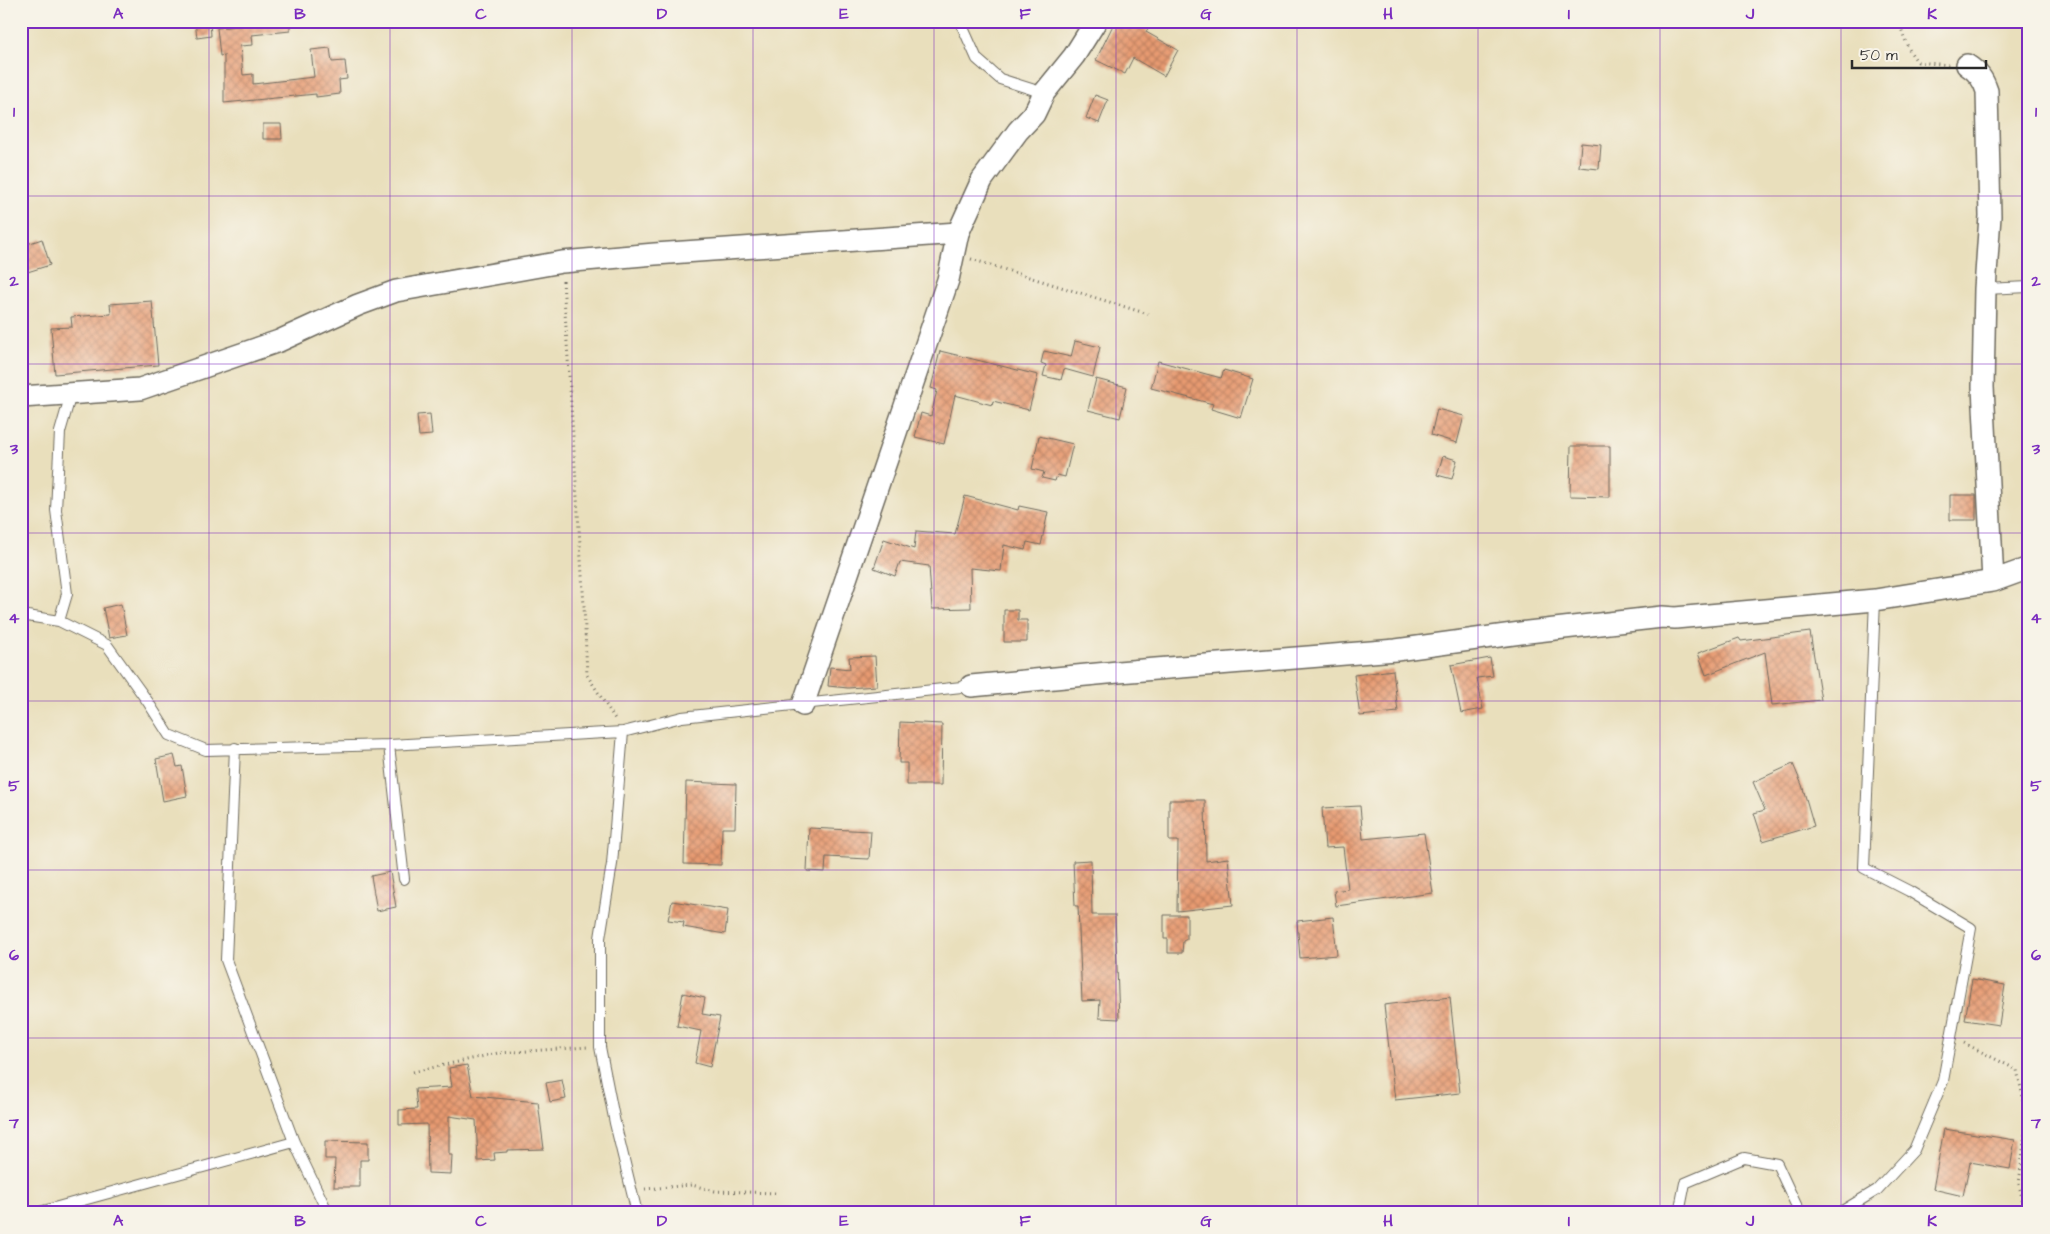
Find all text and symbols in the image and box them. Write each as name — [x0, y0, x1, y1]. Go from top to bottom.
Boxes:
text: A — [113, 3, 124, 25]
text: B — [294, 3, 306, 25]
text: C — [475, 3, 487, 25]
text: D — [657, 3, 668, 25]
text: E — [839, 3, 849, 25]
text: F — [1019, 3, 1031, 25]
text: G — [1200, 3, 1212, 25]
text: H — [1383, 3, 1393, 25]
text: I — [1568, 3, 1570, 25]
text: J — [1745, 3, 1755, 25]
text: K — [1927, 3, 1937, 25]
scale bar — [1852, 38, 1986, 70]
text: 50 m — [1860, 45, 1898, 66]
text: 1 — [13, 101, 16, 123]
text: 1 — [2035, 101, 2038, 123]
text: 2 — [8, 270, 19, 292]
text: 2 — [2030, 270, 2041, 292]
text: 3 — [9, 438, 19, 460]
text: 3 — [2031, 438, 2041, 460]
text: 4 — [9, 607, 20, 629]
text: 4 — [2031, 607, 2042, 629]
text: 5 — [8, 775, 20, 797]
text: 5 — [2030, 775, 2042, 797]
text: 6 — [9, 944, 19, 966]
text: 6 — [2031, 944, 2041, 966]
text: 7 — [8, 1112, 19, 1134]
text: 7 — [2030, 1112, 2041, 1134]
text: A — [113, 1210, 124, 1232]
text: B — [294, 1210, 306, 1232]
text: C — [475, 1210, 487, 1232]
text: D — [657, 1210, 668, 1232]
text: E — [839, 1210, 849, 1232]
text: F — [1019, 1210, 1031, 1232]
text: G — [1200, 1210, 1212, 1232]
text: H — [1383, 1210, 1393, 1232]
text: I — [1568, 1210, 1570, 1232]
text: J — [1745, 1210, 1755, 1232]
text: K — [1927, 1210, 1937, 1232]

